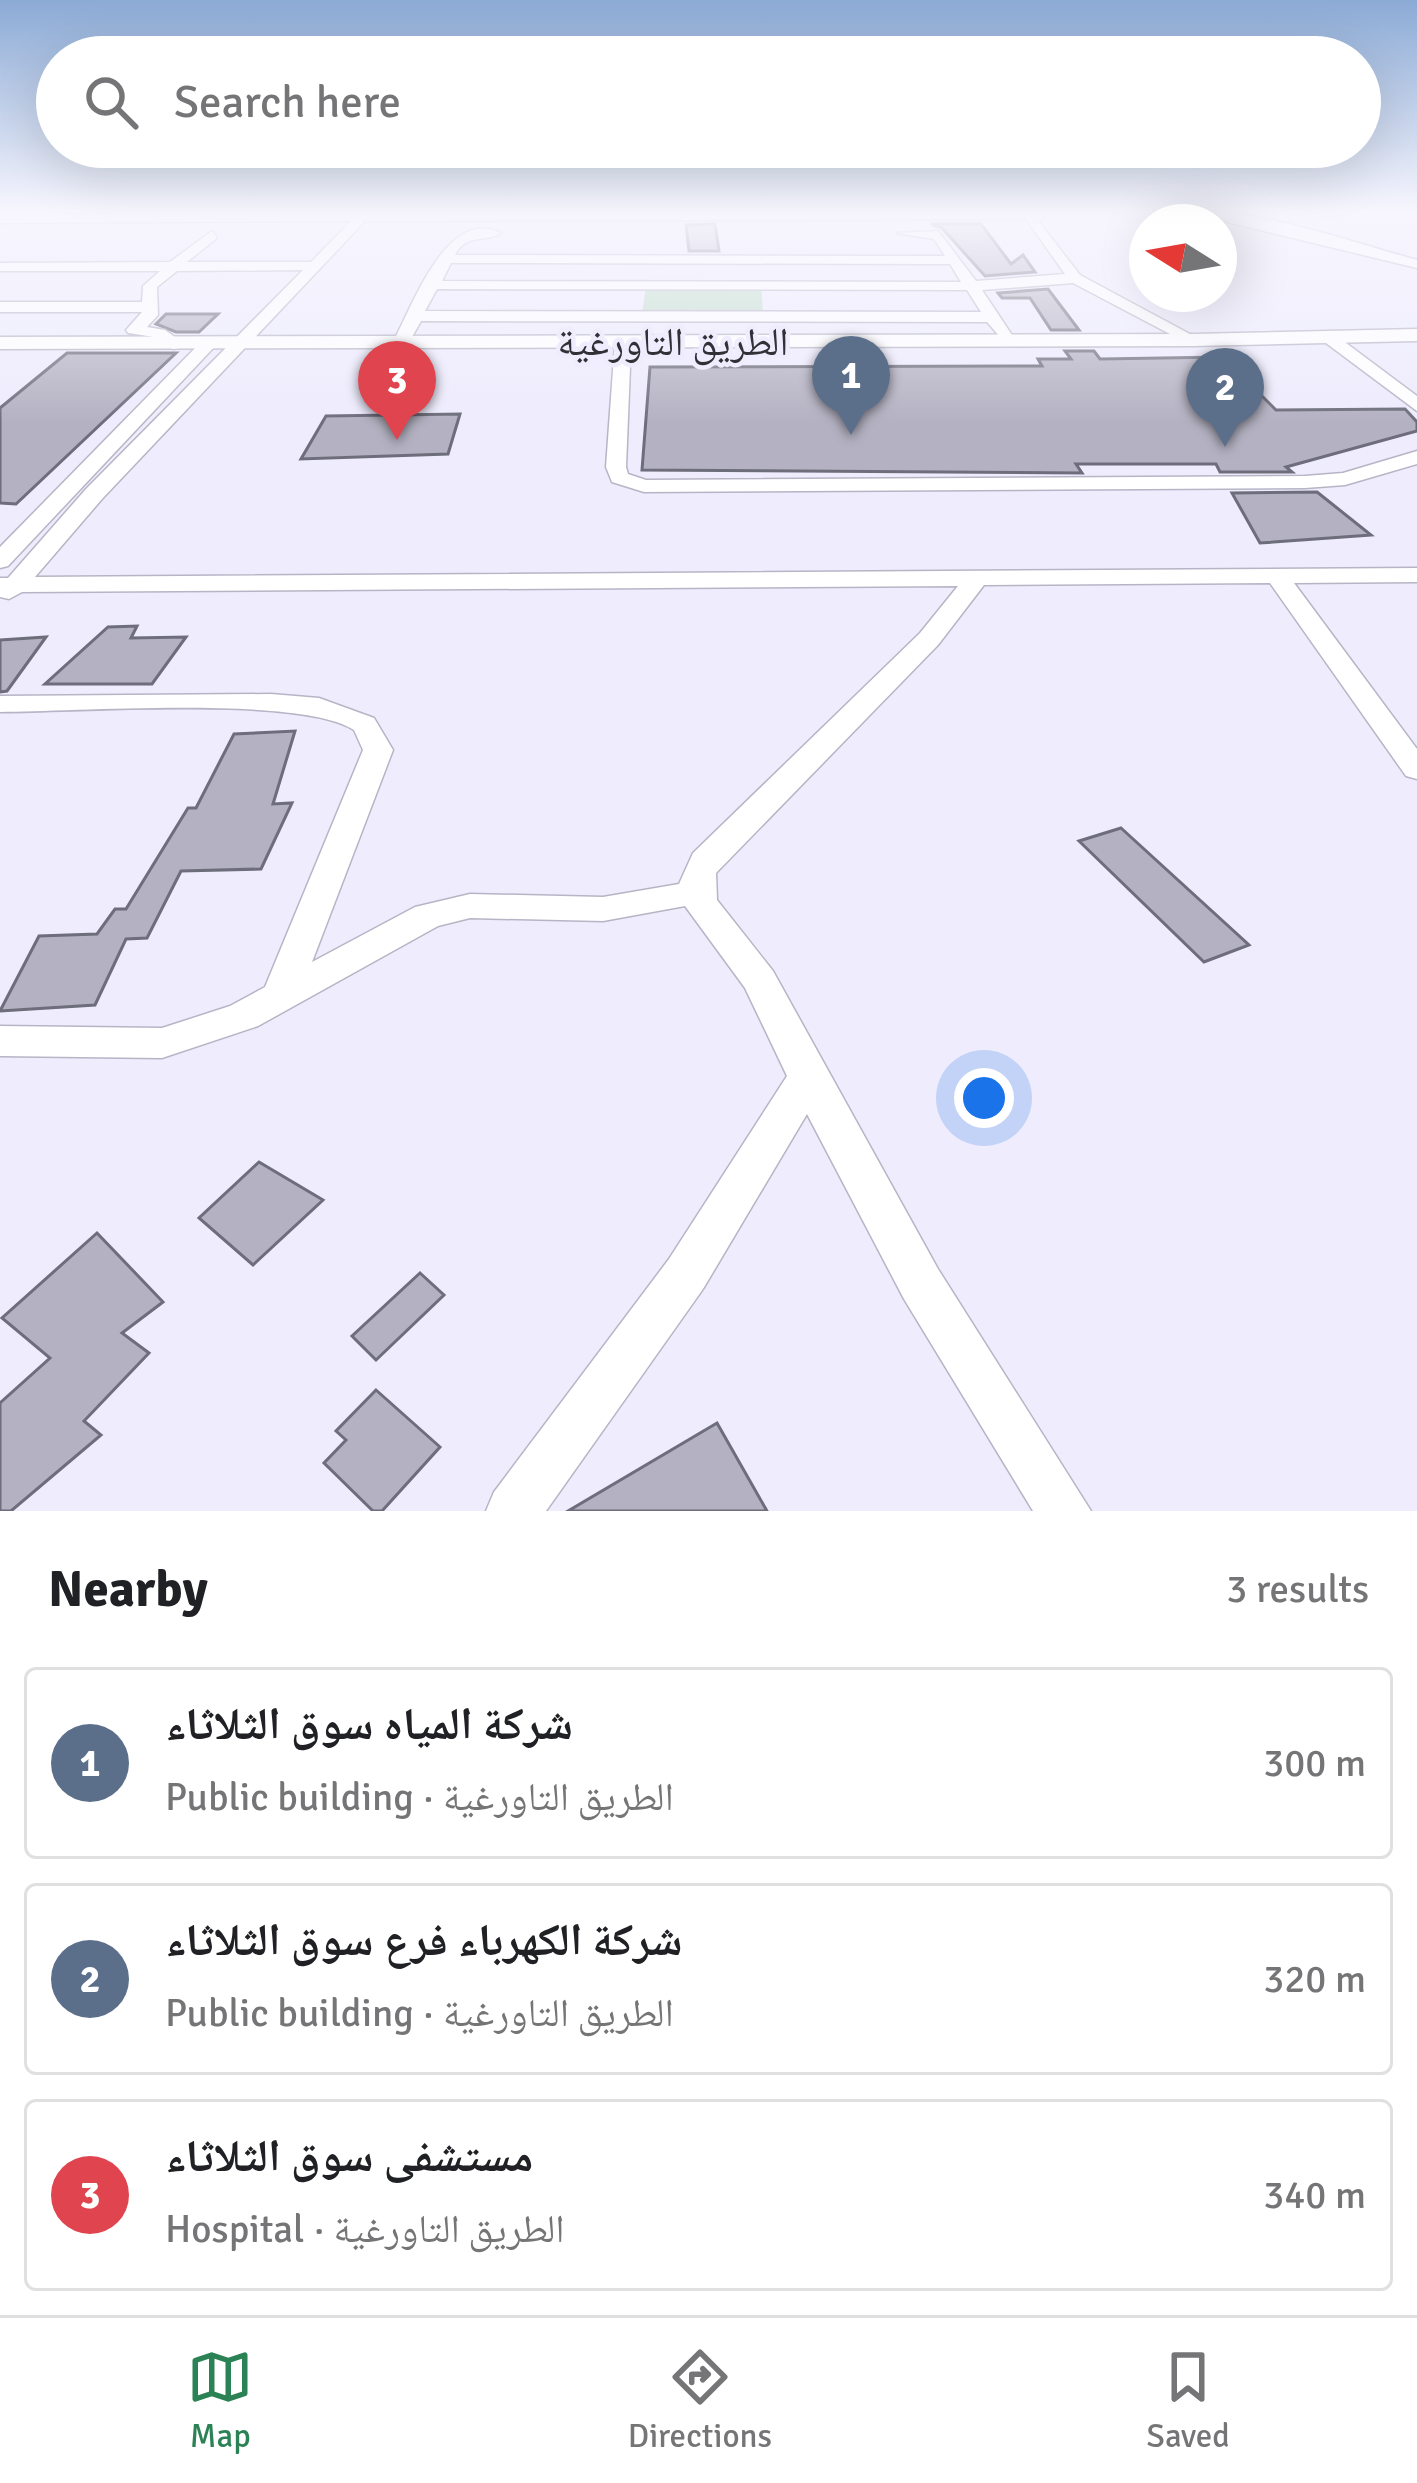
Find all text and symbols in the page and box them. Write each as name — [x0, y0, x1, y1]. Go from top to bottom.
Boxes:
search box — [36, 36, 1381, 168]
icon: search — [78, 69, 144, 135]
text: Search here — [174, 75, 401, 130]
north arrow — [1129, 204, 1237, 312]
street label: الطريق التاورغية — [558, 318, 788, 366]
pin: 1 — [812, 336, 890, 435]
pin: 3 — [358, 341, 436, 440]
pin: 2 — [1186, 348, 1264, 447]
your location — [954, 1068, 1014, 1128]
text: Nearby — [48, 1558, 208, 1621]
text: 3 results — [1226, 1565, 1369, 1613]
text: شركة المياه سوق الثلاثاء — [165, 1697, 573, 1752]
text: 1 — [79, 1739, 101, 1787]
text: 300 m — [1263, 1739, 1366, 1787]
text: Public building · الطريق التاورغية — [165, 1773, 674, 1821]
text: شركة الكهرباء فرع سوق الثلاثاء — [165, 1913, 683, 1968]
text: 2 — [79, 1955, 101, 2003]
text: 320 m — [1263, 1955, 1366, 2003]
text: Public building · الطريق التاورغية — [165, 1989, 674, 2037]
text: مستشفى سوق الثلاثاء — [165, 2129, 533, 2184]
text: 3 — [79, 2171, 101, 2219]
text: 340 m — [1263, 2171, 1366, 2219]
text: Hospital · الطريق التاورغية — [165, 2205, 565, 2253]
tab: Map — [187, 2344, 253, 2457]
tab: Directions — [628, 2344, 772, 2457]
tab: Saved — [1147, 2344, 1230, 2457]

